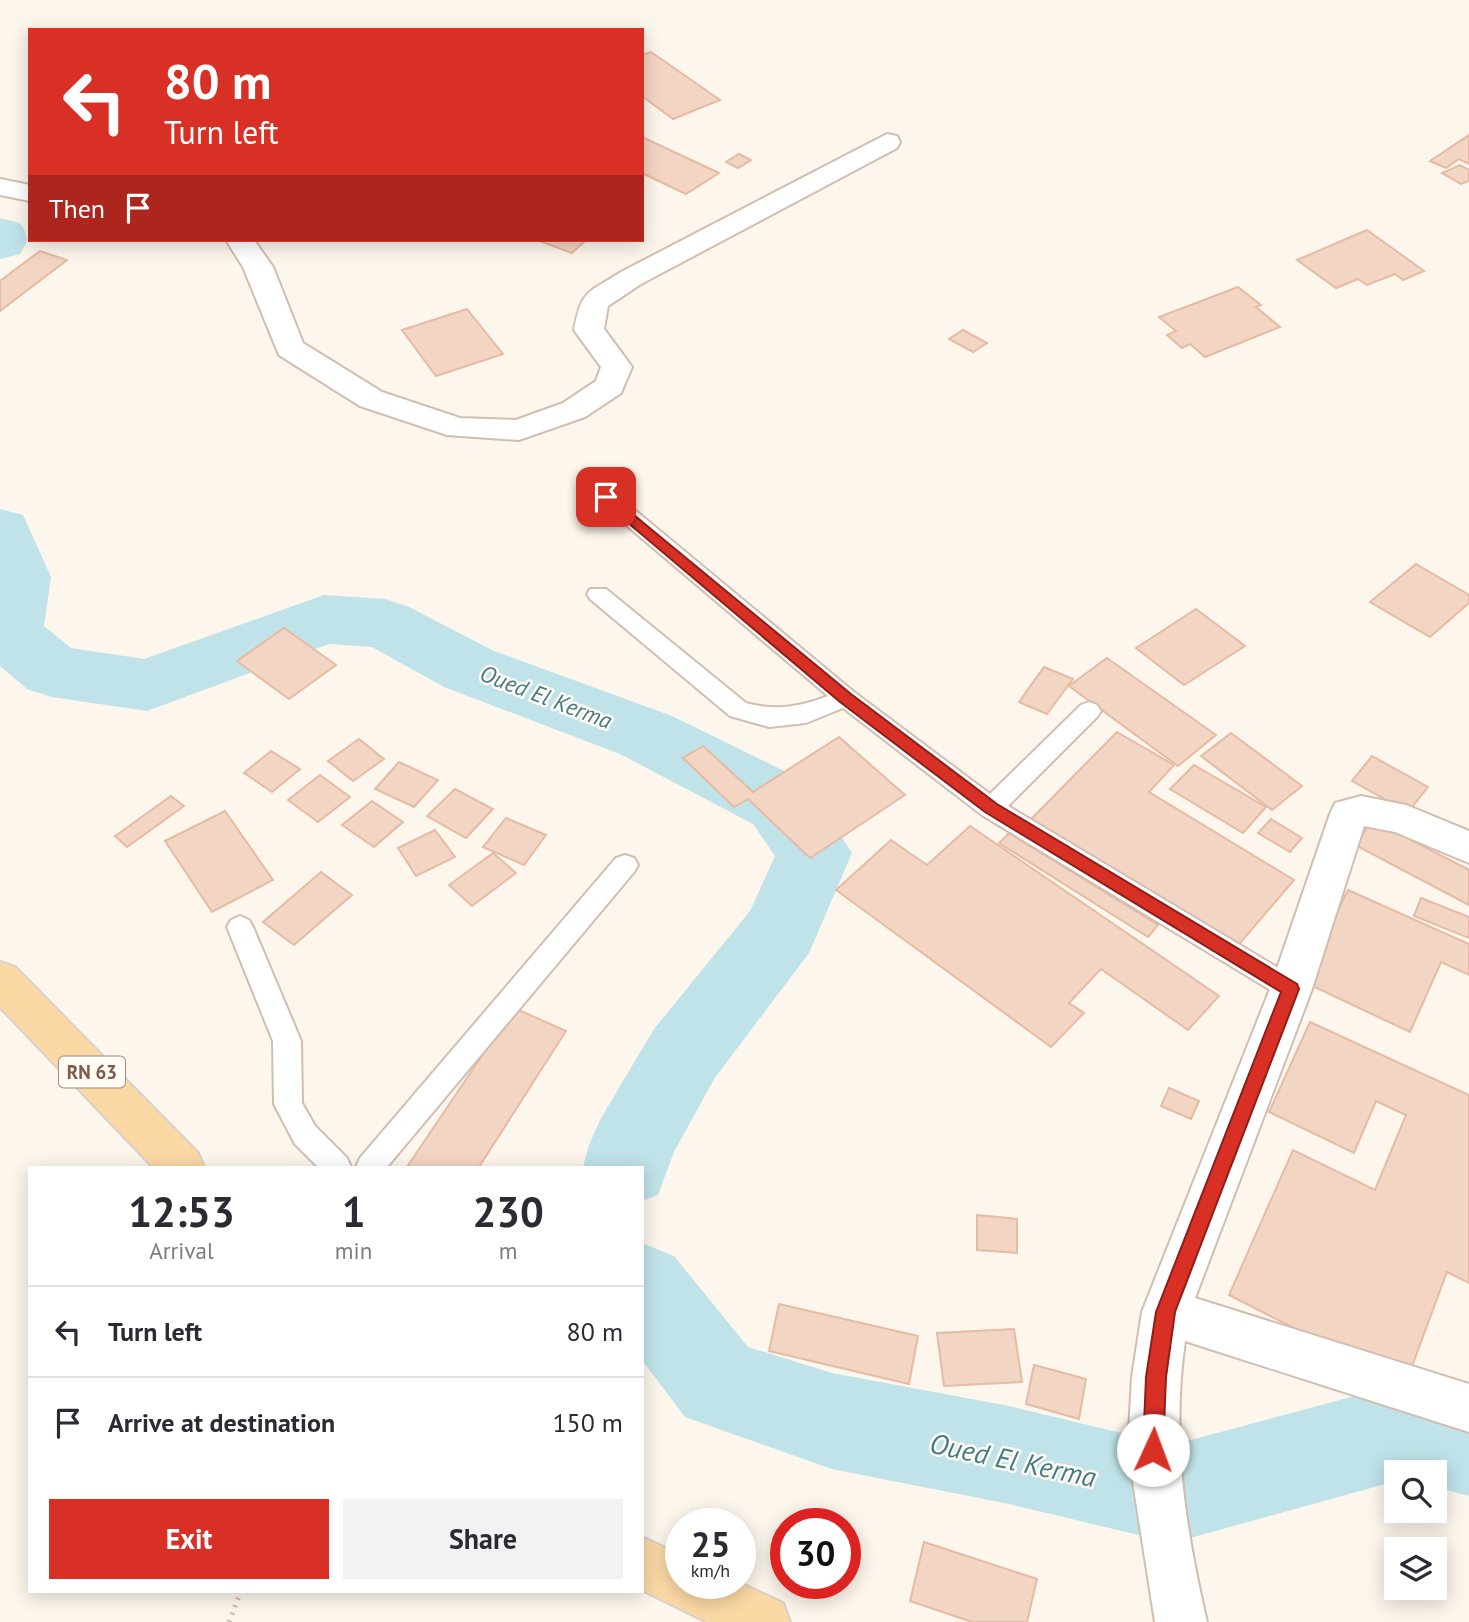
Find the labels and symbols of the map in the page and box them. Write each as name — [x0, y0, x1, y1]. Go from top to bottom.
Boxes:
pin — [576, 467, 636, 527]
water label: Oued El Kerma — [476, 658, 616, 735]
road number: RN 63 — [59, 1056, 125, 1088]
position arrow — [1116, 1413, 1190, 1487]
water label: Oued El Kerma — [927, 1424, 1100, 1495]
speed limit sign: 30 — [770, 1508, 861, 1599]

